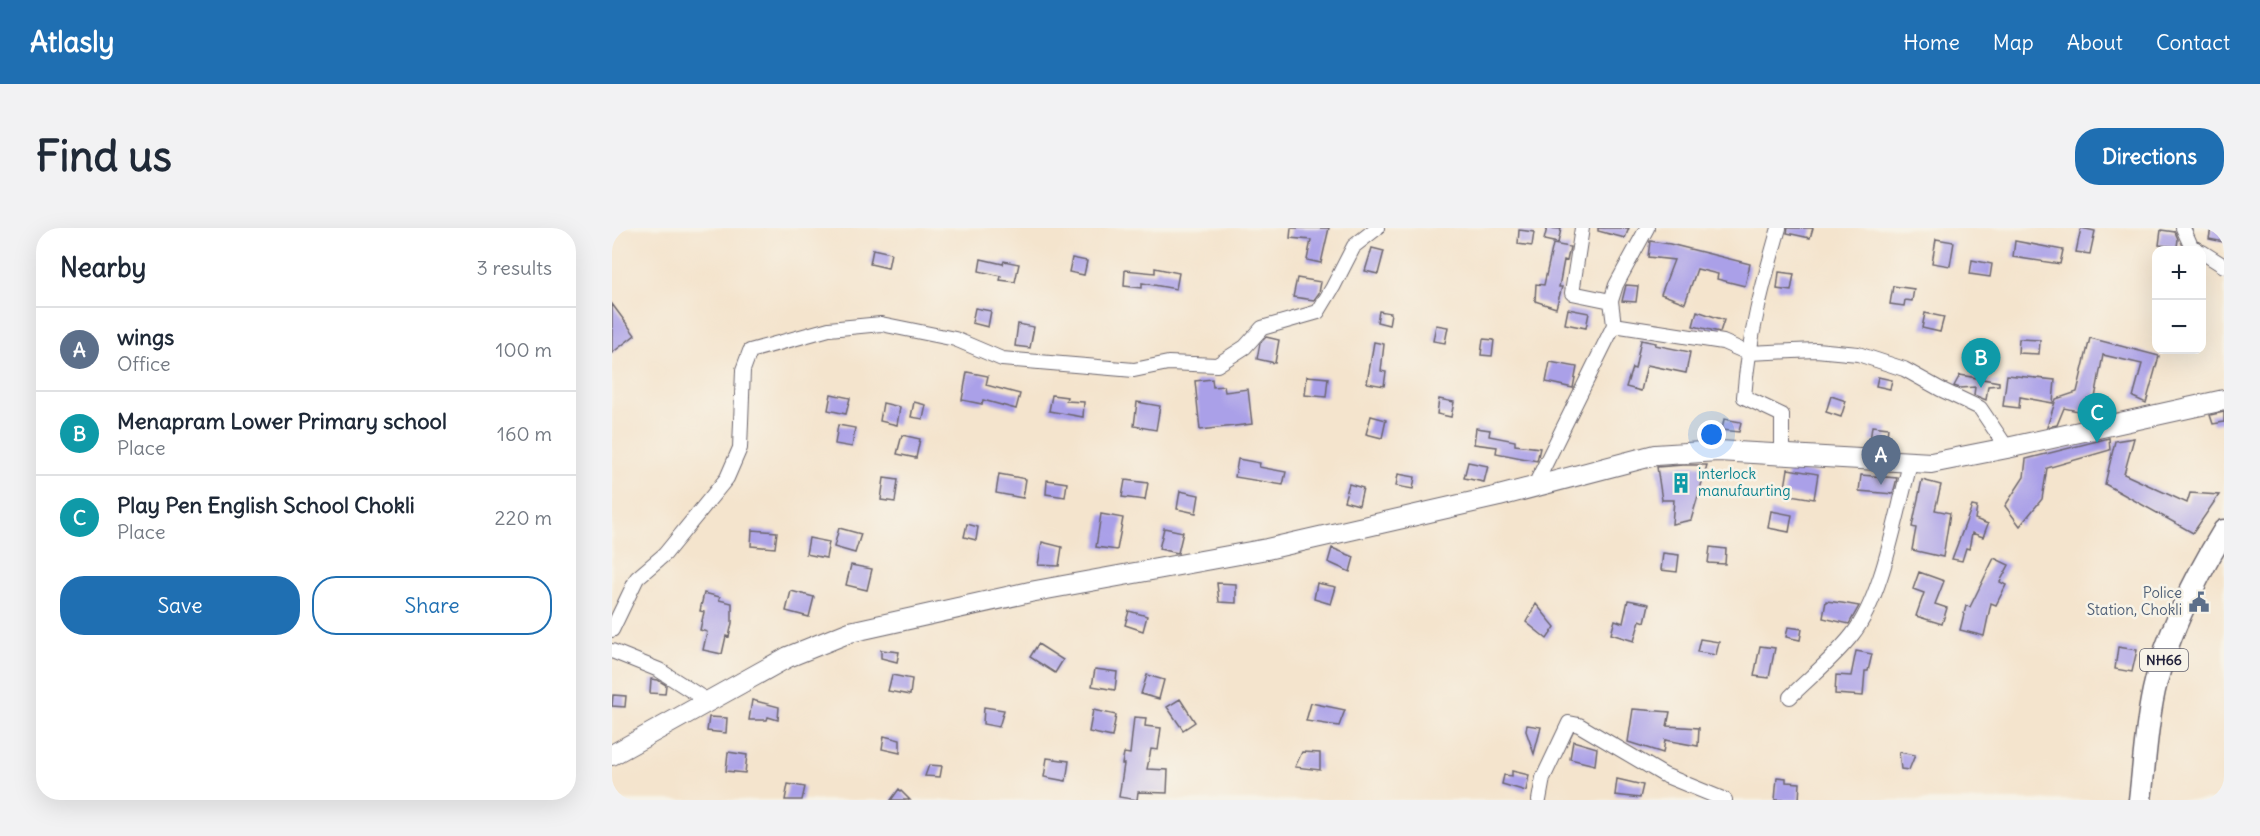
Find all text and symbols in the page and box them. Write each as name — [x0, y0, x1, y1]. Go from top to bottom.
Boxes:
text: Atlasly — [30, 24, 114, 60]
text: Home — [1903, 29, 1960, 56]
text: Map — [1993, 29, 2034, 56]
text: About — [2067, 29, 2123, 56]
text: Contact — [2156, 29, 2230, 56]
button: Directions — [2075, 128, 2224, 185]
text: Find us — [36, 130, 172, 182]
map controls — [2152, 246, 2206, 354]
button: + — [2152, 246, 2206, 300]
text: Nearby — [60, 251, 146, 284]
text: 3 results — [476, 255, 552, 280]
button: − — [2152, 300, 2206, 354]
text: wings — [117, 323, 174, 351]
text: A — [73, 337, 86, 362]
text: 100 m — [495, 337, 552, 362]
pin: B — [1962, 338, 2000, 388]
text: Office — [117, 351, 171, 376]
pin: C — [2078, 394, 2116, 443]
text: Menapram Lower Primary school — [117, 407, 447, 435]
your location — [1697, 420, 1726, 449]
text: B — [73, 421, 86, 446]
text: 160 m — [497, 421, 552, 446]
text: Place — [117, 435, 165, 460]
pin: A — [1862, 436, 1900, 485]
place label: interlock manufaurting — [1698, 464, 1791, 500]
building icon: interlock manufaurting — [1669, 471, 1693, 495]
text: Play Pen English School Chokli — [117, 491, 415, 519]
text: C — [73, 505, 86, 530]
text: 220 m — [495, 505, 552, 530]
text: Place — [117, 519, 165, 544]
button: Save — [60, 576, 300, 635]
button: Share — [312, 576, 552, 635]
place label: Police Station, Chokli — [2087, 583, 2182, 619]
public building icon: Police Station, Chokli — [2187, 590, 2211, 614]
road number: NH66 — [2140, 649, 2188, 671]

